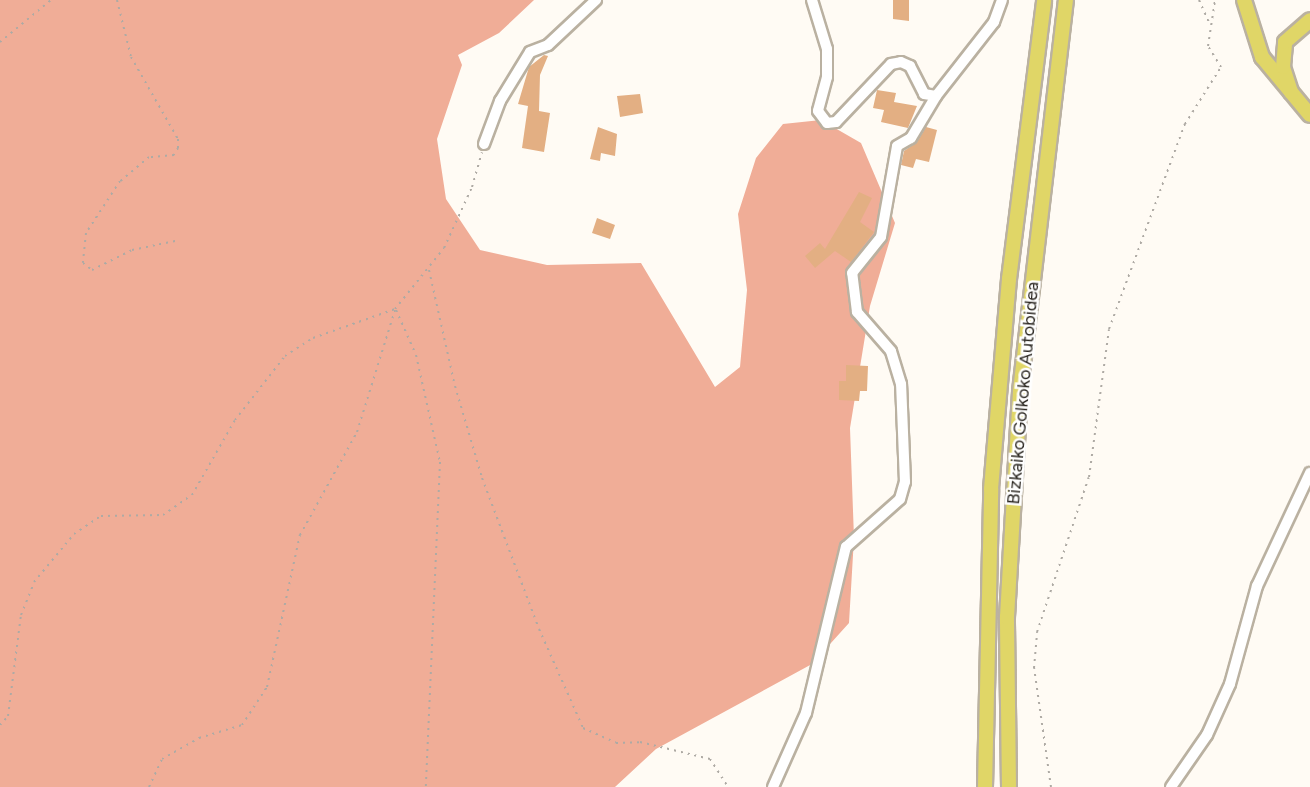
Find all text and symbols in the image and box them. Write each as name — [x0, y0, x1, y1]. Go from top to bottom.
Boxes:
street label: Bizkaiko Golkoko Autobidea — [1003, 281, 1043, 505]

